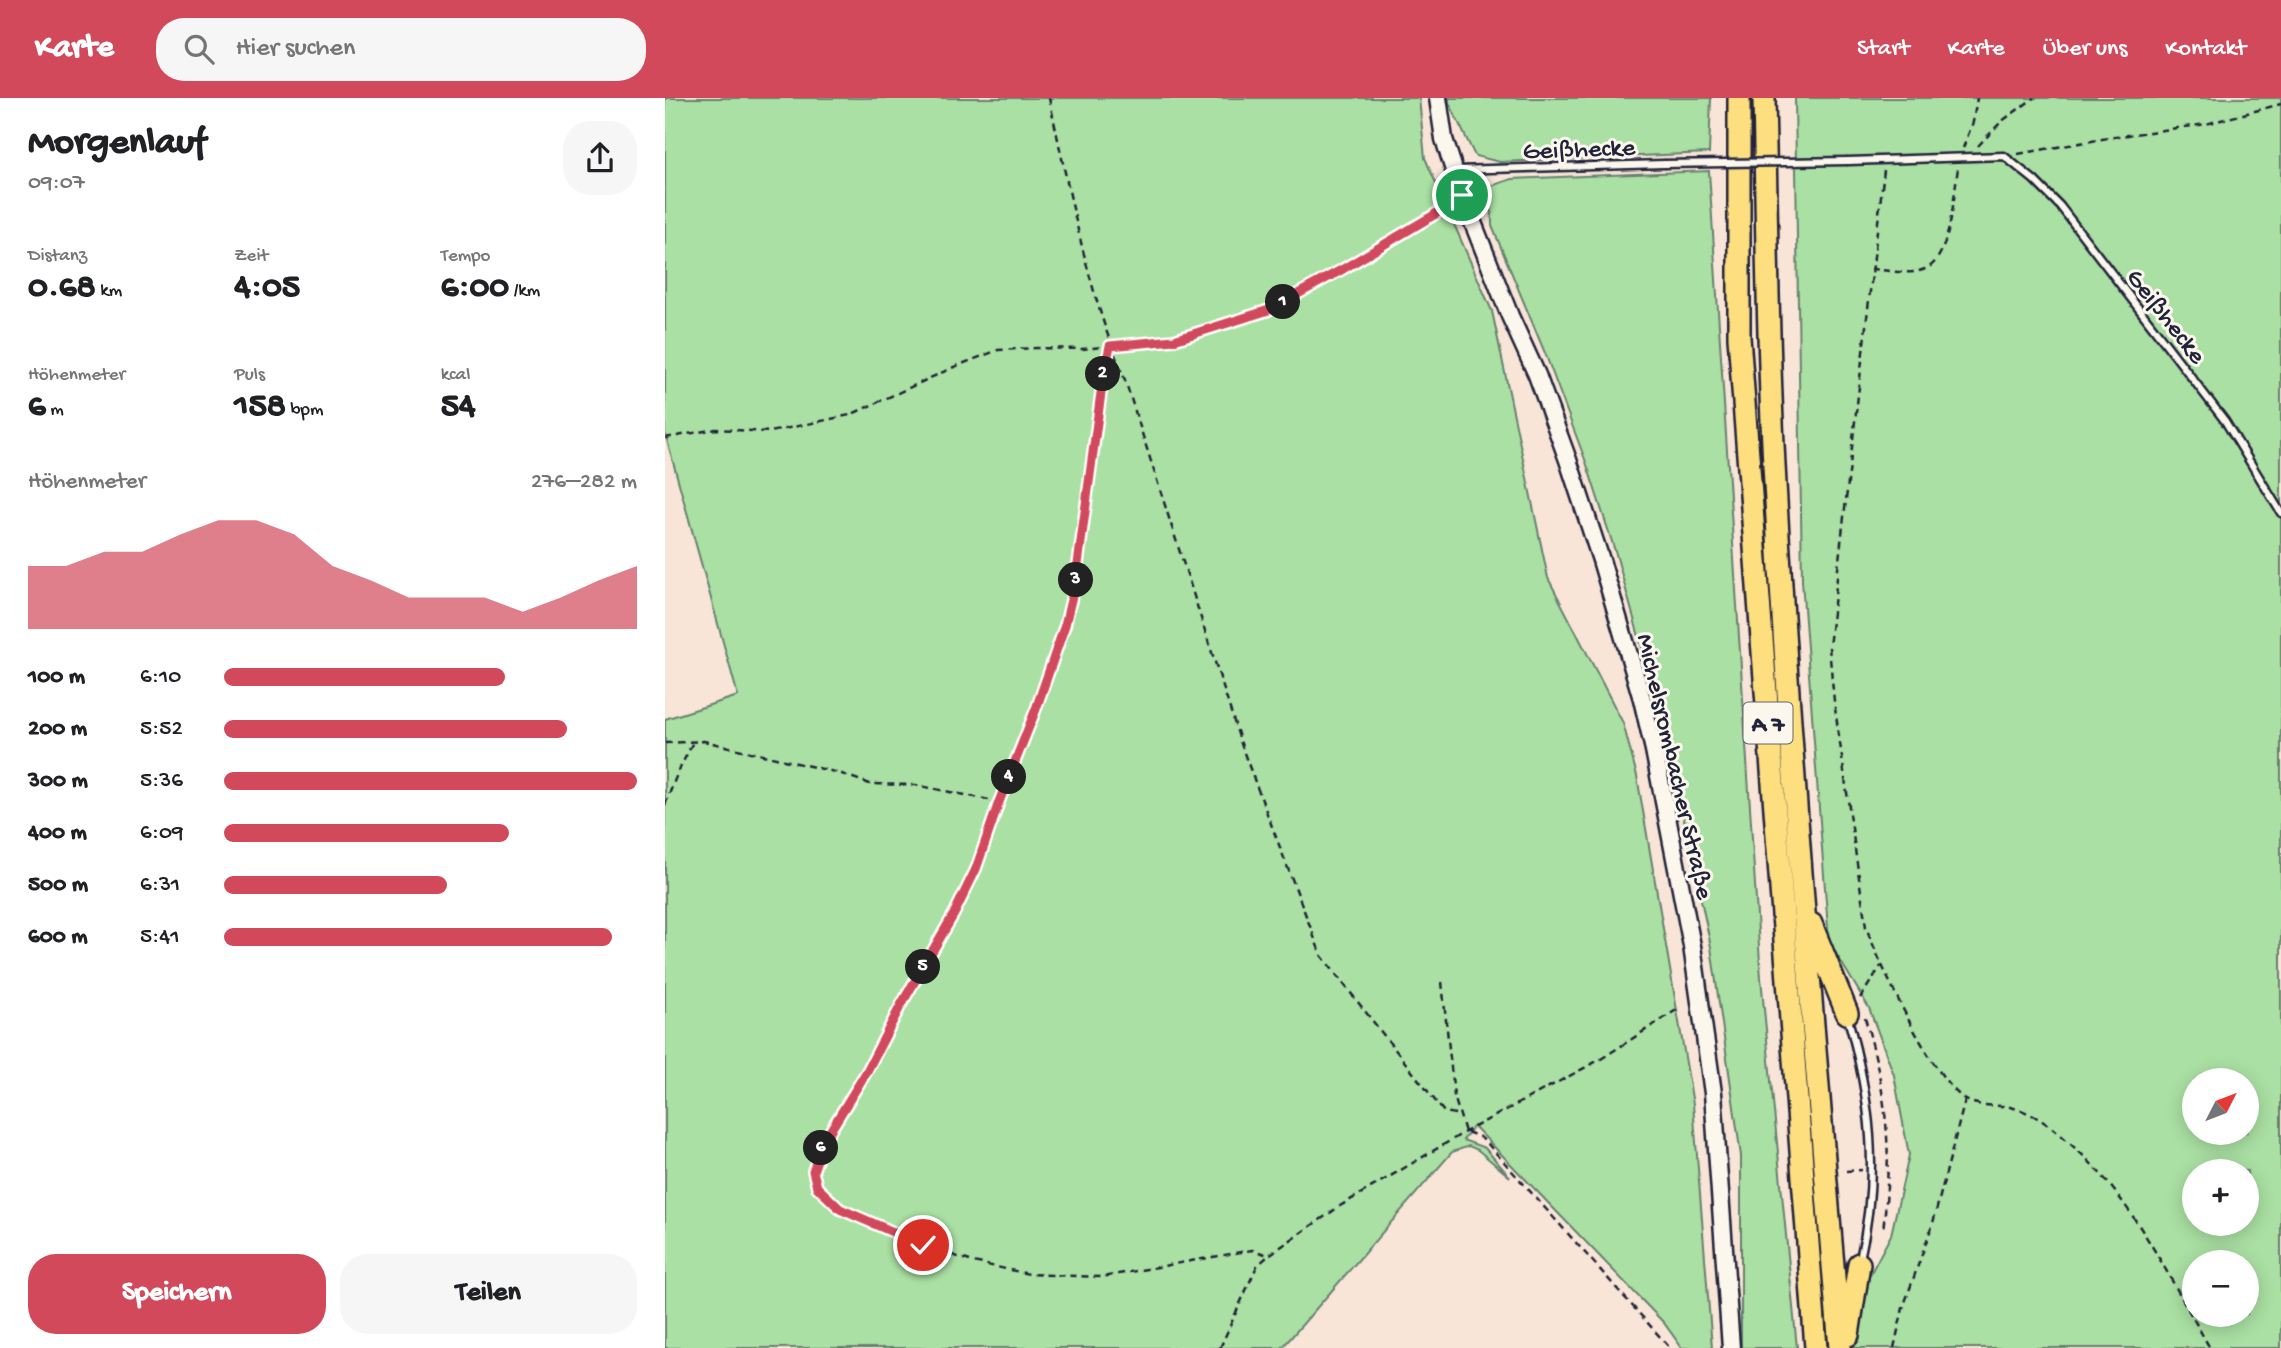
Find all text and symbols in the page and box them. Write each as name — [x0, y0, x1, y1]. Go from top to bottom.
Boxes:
search box — [156, 18, 646, 81]
text: Karte — [35, 30, 114, 68]
icon: search — [180, 30, 218, 68]
text: Hier suchen — [236, 34, 355, 65]
text: Start — [1857, 35, 1909, 64]
text: Karte — [1947, 35, 2005, 64]
text: Über uns — [2043, 35, 2127, 64]
text: Kontakt — [2165, 35, 2246, 64]
button: share — [563, 121, 637, 195]
text: Morgenlauf — [28, 122, 206, 166]
street label: Geißhecke — [1522, 134, 1636, 169]
pin — [1432, 165, 1492, 225]
text: 09:07 — [28, 170, 85, 197]
icon: arrive — [1443, 176, 1481, 214]
text: Distanz — [28, 245, 87, 268]
text: Zeit — [234, 245, 268, 268]
text: Tempo — [441, 245, 490, 268]
street label: Geißhecke — [2118, 264, 2212, 372]
text: 0.68 — [28, 268, 96, 309]
text: 4:05 — [234, 268, 300, 309]
text: 6:00 — [441, 268, 509, 309]
text: km — [96, 280, 122, 303]
text: /km — [509, 280, 540, 303]
pin: 1 — [1265, 284, 1301, 320]
text: 1 — [1279, 290, 1286, 313]
pin: 2 — [1085, 356, 1121, 392]
text: 2 — [1098, 362, 1107, 385]
text: Höhenmeter — [28, 364, 125, 387]
text: Puls — [234, 364, 265, 387]
text: kcal — [441, 364, 470, 387]
text: 6 — [28, 387, 46, 428]
text: 158 — [234, 387, 286, 428]
text: 54 — [441, 387, 476, 428]
text: m — [46, 399, 64, 422]
text: bpm — [286, 399, 323, 422]
text: Höhenmeter — [28, 469, 146, 496]
text: 276–282 m — [531, 469, 637, 496]
pin: 3 — [1059, 562, 1093, 598]
text: 3 — [1071, 568, 1080, 591]
street label: Michelsrombacher Straße — [1627, 631, 1718, 903]
text: 100 m — [28, 664, 85, 691]
text: 6:10 — [140, 664, 181, 691]
road number: A 7 — [1743, 702, 1793, 744]
text: 200 m — [28, 716, 87, 743]
text: 5:52 — [140, 716, 183, 743]
pin: 4 — [991, 760, 1027, 794]
text: 4 — [1004, 765, 1013, 788]
text: 300 m — [28, 768, 88, 795]
text: 5:36 — [140, 768, 183, 795]
text: 400 m — [28, 820, 87, 847]
text: 6:09 — [140, 820, 183, 847]
text: 500 m — [28, 872, 88, 899]
text: 6:31 — [140, 872, 180, 899]
text: 600 m — [28, 924, 88, 951]
text: 5:41 — [140, 924, 180, 951]
pin: 5 — [905, 950, 941, 984]
text: 5 — [918, 955, 928, 978]
north arrow — [2182, 1068, 2259, 1144]
map controls — [2182, 1068, 2259, 1327]
pin: 6 — [803, 1130, 839, 1166]
text: 6 — [816, 1136, 825, 1159]
button: + — [2182, 1159, 2259, 1236]
pin — [893, 1215, 953, 1275]
icon: check — [904, 1226, 942, 1264]
button: − — [2182, 1250, 2259, 1327]
button: Speichern — [28, 1254, 326, 1334]
button: Teilen — [340, 1254, 637, 1334]

